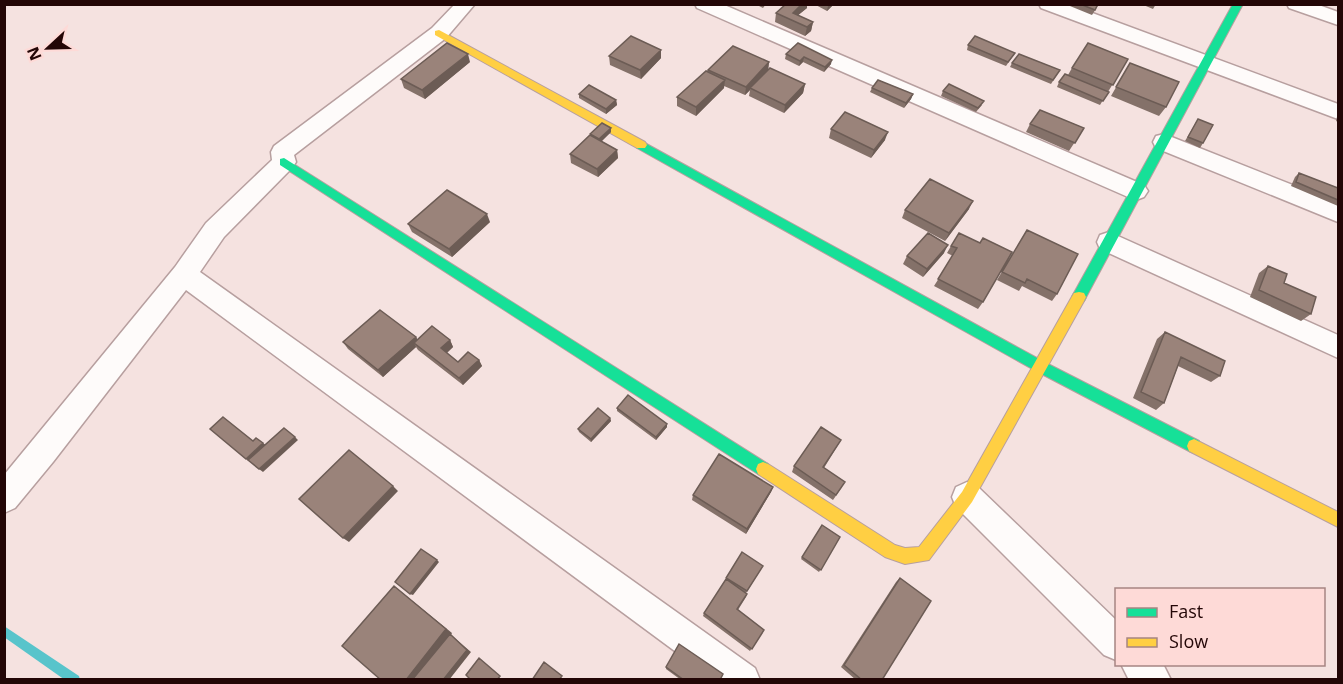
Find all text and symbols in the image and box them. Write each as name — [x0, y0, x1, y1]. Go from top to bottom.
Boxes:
north arrow — [18, 18, 78, 78]
text: N — [21, 43, 47, 64]
legend — [1115, 588, 1325, 666]
text: Fast — [1169, 599, 1203, 623]
text: Slow — [1169, 629, 1208, 653]

